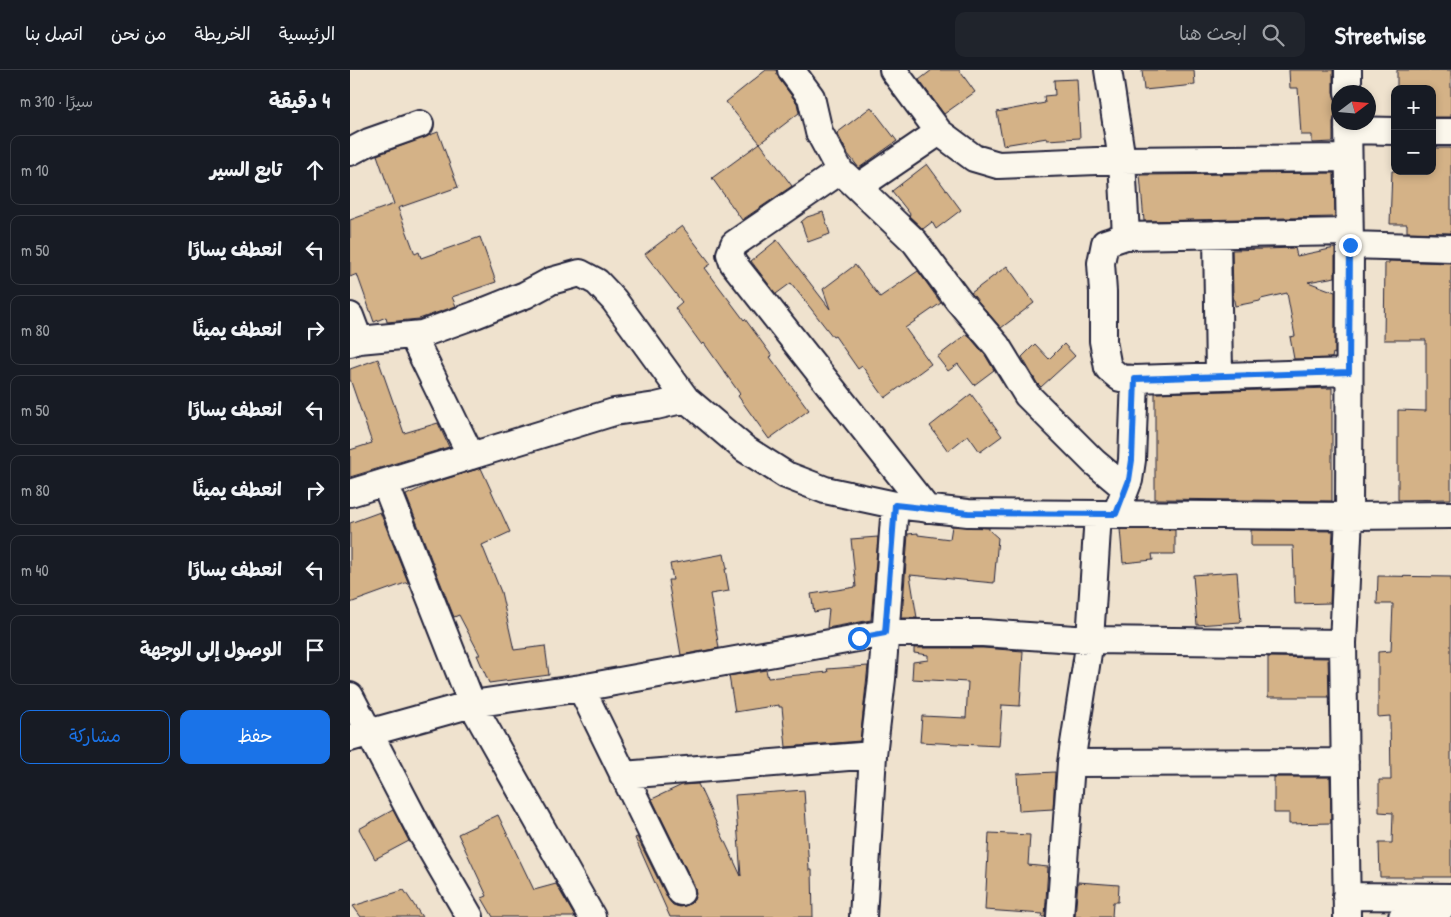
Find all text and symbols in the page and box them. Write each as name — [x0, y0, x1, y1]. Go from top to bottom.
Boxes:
search box — [955, 12, 1305, 57]
text: Streetwise — [1335, 19, 1426, 51]
text: ابحث هنا — [1179, 20, 1247, 46]
text: اتصل بنا — [25, 21, 83, 46]
text: من نحن — [111, 21, 167, 46]
text: الخريطة — [195, 21, 251, 46]
text: الرئيسية — [279, 21, 335, 46]
icon: search — [1259, 21, 1287, 49]
north arrow — [1331, 85, 1376, 130]
map controls — [1391, 85, 1436, 175]
button: + — [1391, 85, 1436, 130]
text: 4 دقيقة — [269, 86, 330, 115]
text: سيرًا · 310 m — [20, 90, 93, 112]
button: − — [1391, 130, 1436, 175]
text: تابع السير — [210, 156, 282, 182]
icon: ahead — [301, 156, 329, 184]
text: 10 m — [21, 159, 49, 181]
route end — [1339, 234, 1362, 257]
text: انعطف يسارًا — [188, 236, 282, 262]
icon: left — [301, 236, 329, 264]
text: 50 m — [21, 239, 50, 261]
text: انعطف يمينًا — [193, 316, 282, 342]
icon: right — [301, 316, 329, 344]
text: 80 m — [21, 319, 50, 341]
text: انعطف يسارًا — [188, 396, 282, 422]
icon: left — [301, 396, 329, 424]
text: 50 m — [21, 399, 50, 421]
text: انعطف يمينًا — [193, 476, 282, 502]
icon: right — [301, 476, 329, 504]
text: 80 m — [21, 479, 50, 501]
text: انعطف يسارًا — [188, 556, 282, 582]
icon: left — [301, 556, 329, 584]
text: 40 m — [21, 559, 49, 581]
route start — [848, 627, 871, 650]
text: الوصول إلى الوجهة — [140, 636, 282, 662]
icon: arrive — [301, 636, 329, 664]
button: مشاركة — [20, 710, 170, 764]
button: حفظ — [180, 710, 330, 764]

